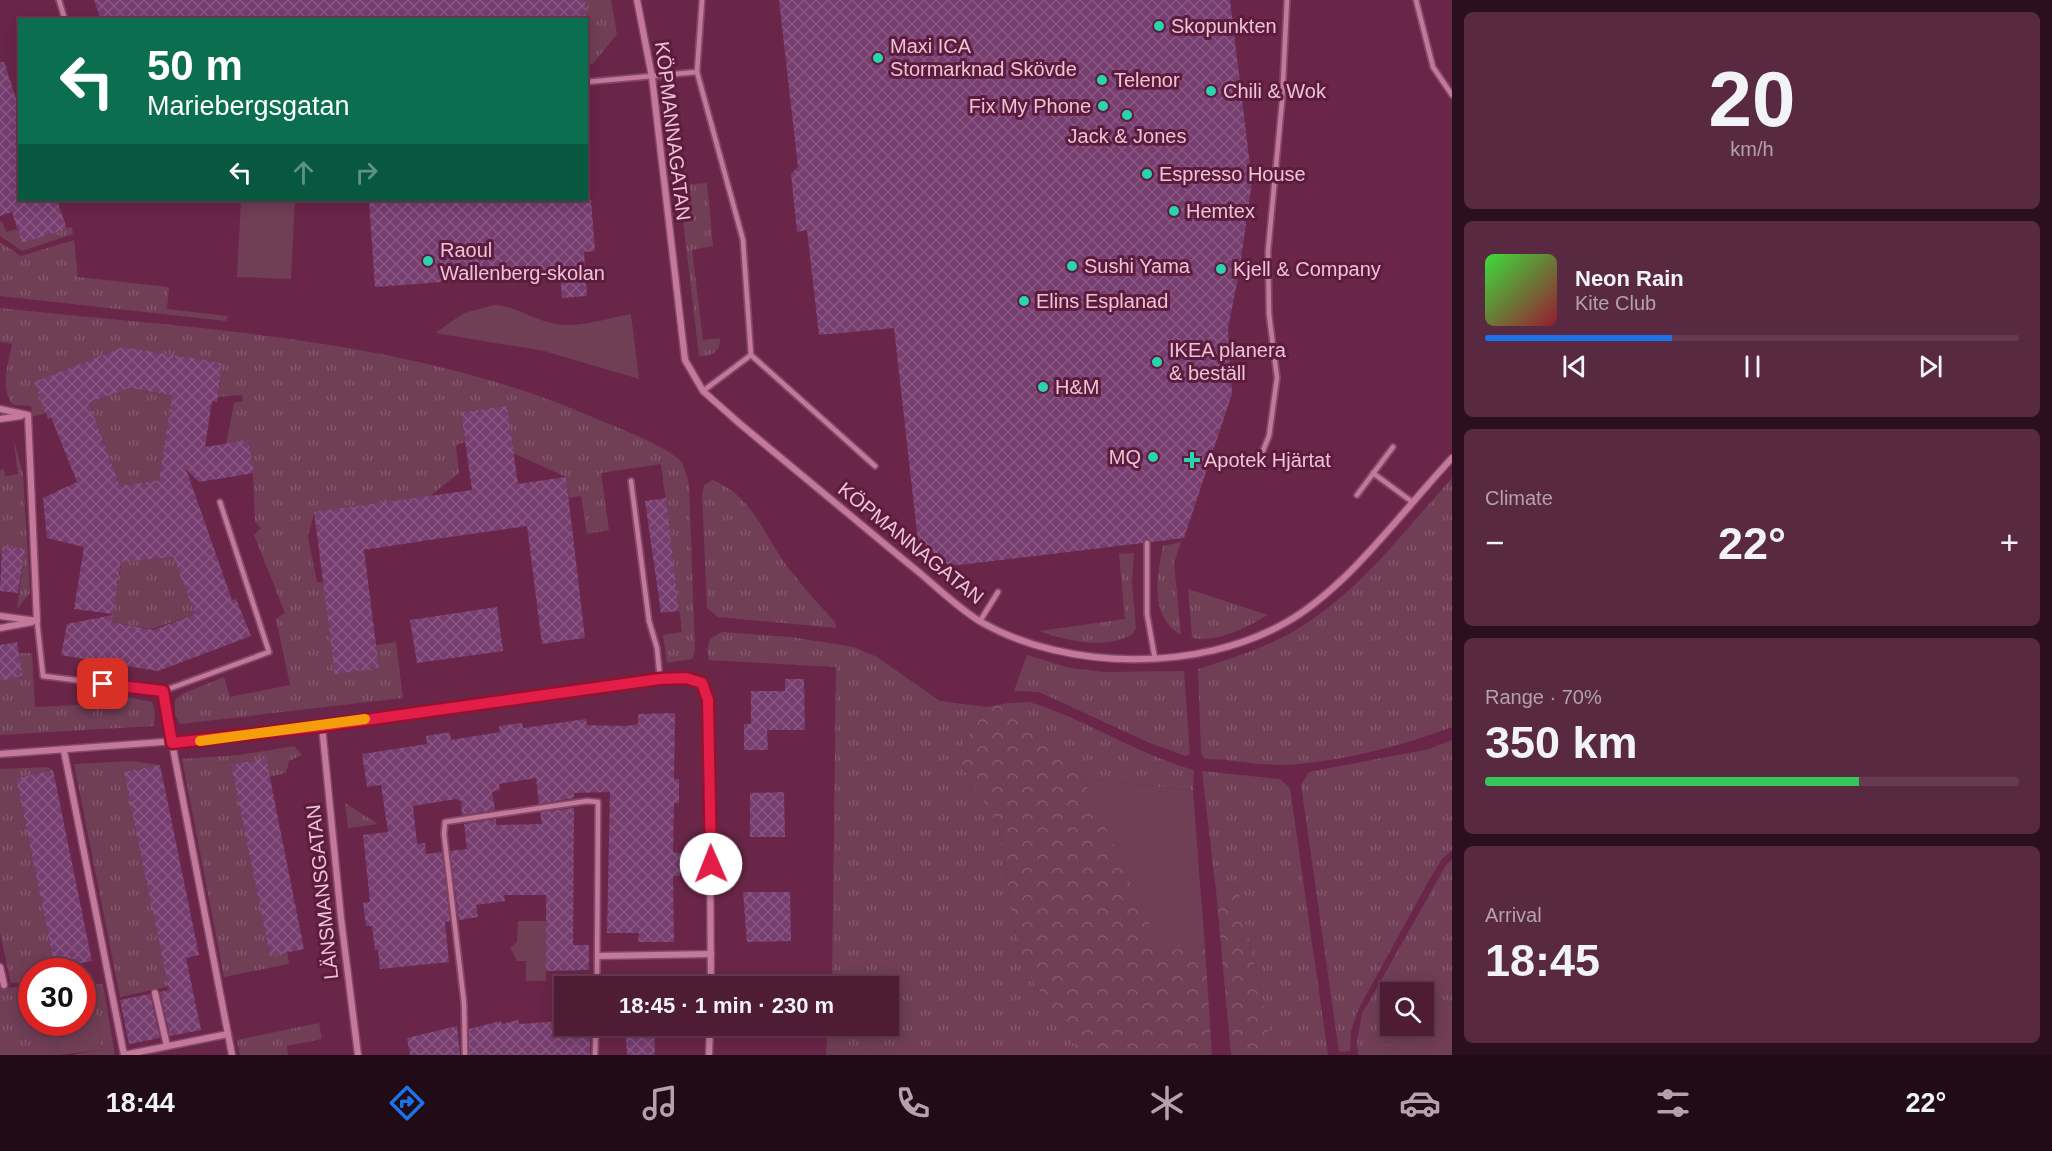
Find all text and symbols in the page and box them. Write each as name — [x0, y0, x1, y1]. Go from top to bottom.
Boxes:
place label: Skopunkten — [1171, 15, 1277, 37]
marker: Skopunkten — [1152, 19, 1166, 33]
place label: Maxi ICA Stormarknad Skövde — [890, 35, 1077, 80]
street label: KÖPMANNAGATAN — [651, 40, 695, 222]
icon: left — [48, 42, 126, 120]
text: 50 m — [147, 42, 243, 89]
marker: Maxi ICA Stormarknad Skövde — [871, 51, 885, 65]
text: 20 — [1709, 55, 1795, 143]
place label: Telenor — [1114, 69, 1180, 91]
marker: Telenor — [1095, 73, 1109, 87]
place label: Chili & Wok — [1223, 80, 1327, 102]
marker: Chili & Wok — [1204, 84, 1218, 98]
text: Mariebergsgatan — [147, 91, 350, 121]
place label: Fix My Phone — [969, 95, 1091, 117]
marker: Fix My Phone — [1096, 99, 1110, 113]
marker: Jack & Jones — [1120, 108, 1134, 122]
place label: Jack & Jones — [1068, 125, 1186, 147]
text: km/h — [1730, 138, 1774, 160]
icon: left — [224, 156, 257, 189]
icon: ahead — [287, 156, 320, 189]
icon: right — [350, 156, 383, 189]
place label: Espresso House — [1159, 163, 1306, 185]
marker: Espresso House — [1140, 167, 1154, 181]
place label: Hemtex — [1186, 200, 1255, 222]
marker: Hemtex — [1167, 204, 1181, 218]
place label: Raoul Wallenberg-skolan — [440, 239, 605, 284]
marker: Raoul Wallenberg-skolan — [421, 254, 435, 268]
place label: Sushi Yama — [1084, 255, 1191, 277]
place label: Kjell & Company — [1233, 258, 1381, 280]
marker: Sushi Yama — [1065, 259, 1079, 273]
marker: Kjell & Company — [1214, 262, 1228, 276]
text: Neon Rain — [1575, 266, 1684, 291]
place label: Elins Esplanad — [1036, 290, 1168, 312]
text: Kite Club — [1575, 292, 1656, 314]
marker: Elins Esplanad — [1017, 294, 1031, 308]
place label: IKEA planera & beställ — [1169, 339, 1287, 384]
icon: previous — [1558, 350, 1591, 383]
icon: pause — [1736, 350, 1769, 383]
icon: next — [1914, 350, 1947, 383]
marker: IKEA planera & beställ — [1150, 355, 1164, 369]
place label: H&M — [1055, 376, 1099, 398]
marker: H&M — [1036, 380, 1050, 394]
place label: MQ — [1109, 446, 1141, 468]
place label: Apotek Hjärtat — [1204, 449, 1331, 471]
marker: MQ — [1146, 450, 1160, 464]
marker: Apotek Hjärtat — [1185, 453, 1199, 467]
street label: KÖPMANNAGATAN — [834, 478, 988, 608]
text: Climate — [1485, 487, 1553, 509]
text: 22° — [1718, 518, 1786, 569]
text: − — [1485, 524, 1504, 561]
text: + — [2000, 524, 2019, 561]
pin — [77, 658, 128, 709]
icon: arrive — [86, 667, 119, 700]
text: Range · 70% — [1485, 686, 1602, 708]
text: 350 km — [1485, 717, 1638, 768]
street label: LÄNSMANSGATAN — [302, 803, 342, 981]
position arrow — [679, 832, 743, 896]
text: Arrival — [1485, 904, 1542, 926]
text: 18:45 — [1485, 935, 1600, 986]
speed limit sign: 30 — [18, 958, 96, 1036]
map controls — [1380, 982, 1434, 1036]
button: search — [1380, 982, 1434, 1036]
text: 18:45 · 1 min · 230 m — [619, 993, 834, 1018]
icon: directions — [386, 1082, 428, 1124]
icon: music — [639, 1082, 681, 1124]
icon: phone — [892, 1082, 934, 1124]
icon: climate — [1146, 1082, 1188, 1124]
icon: car — [1399, 1082, 1441, 1124]
icon: filters — [1652, 1082, 1694, 1124]
text: 18:44 — [106, 1088, 175, 1118]
text: 22° — [1905, 1088, 1946, 1118]

